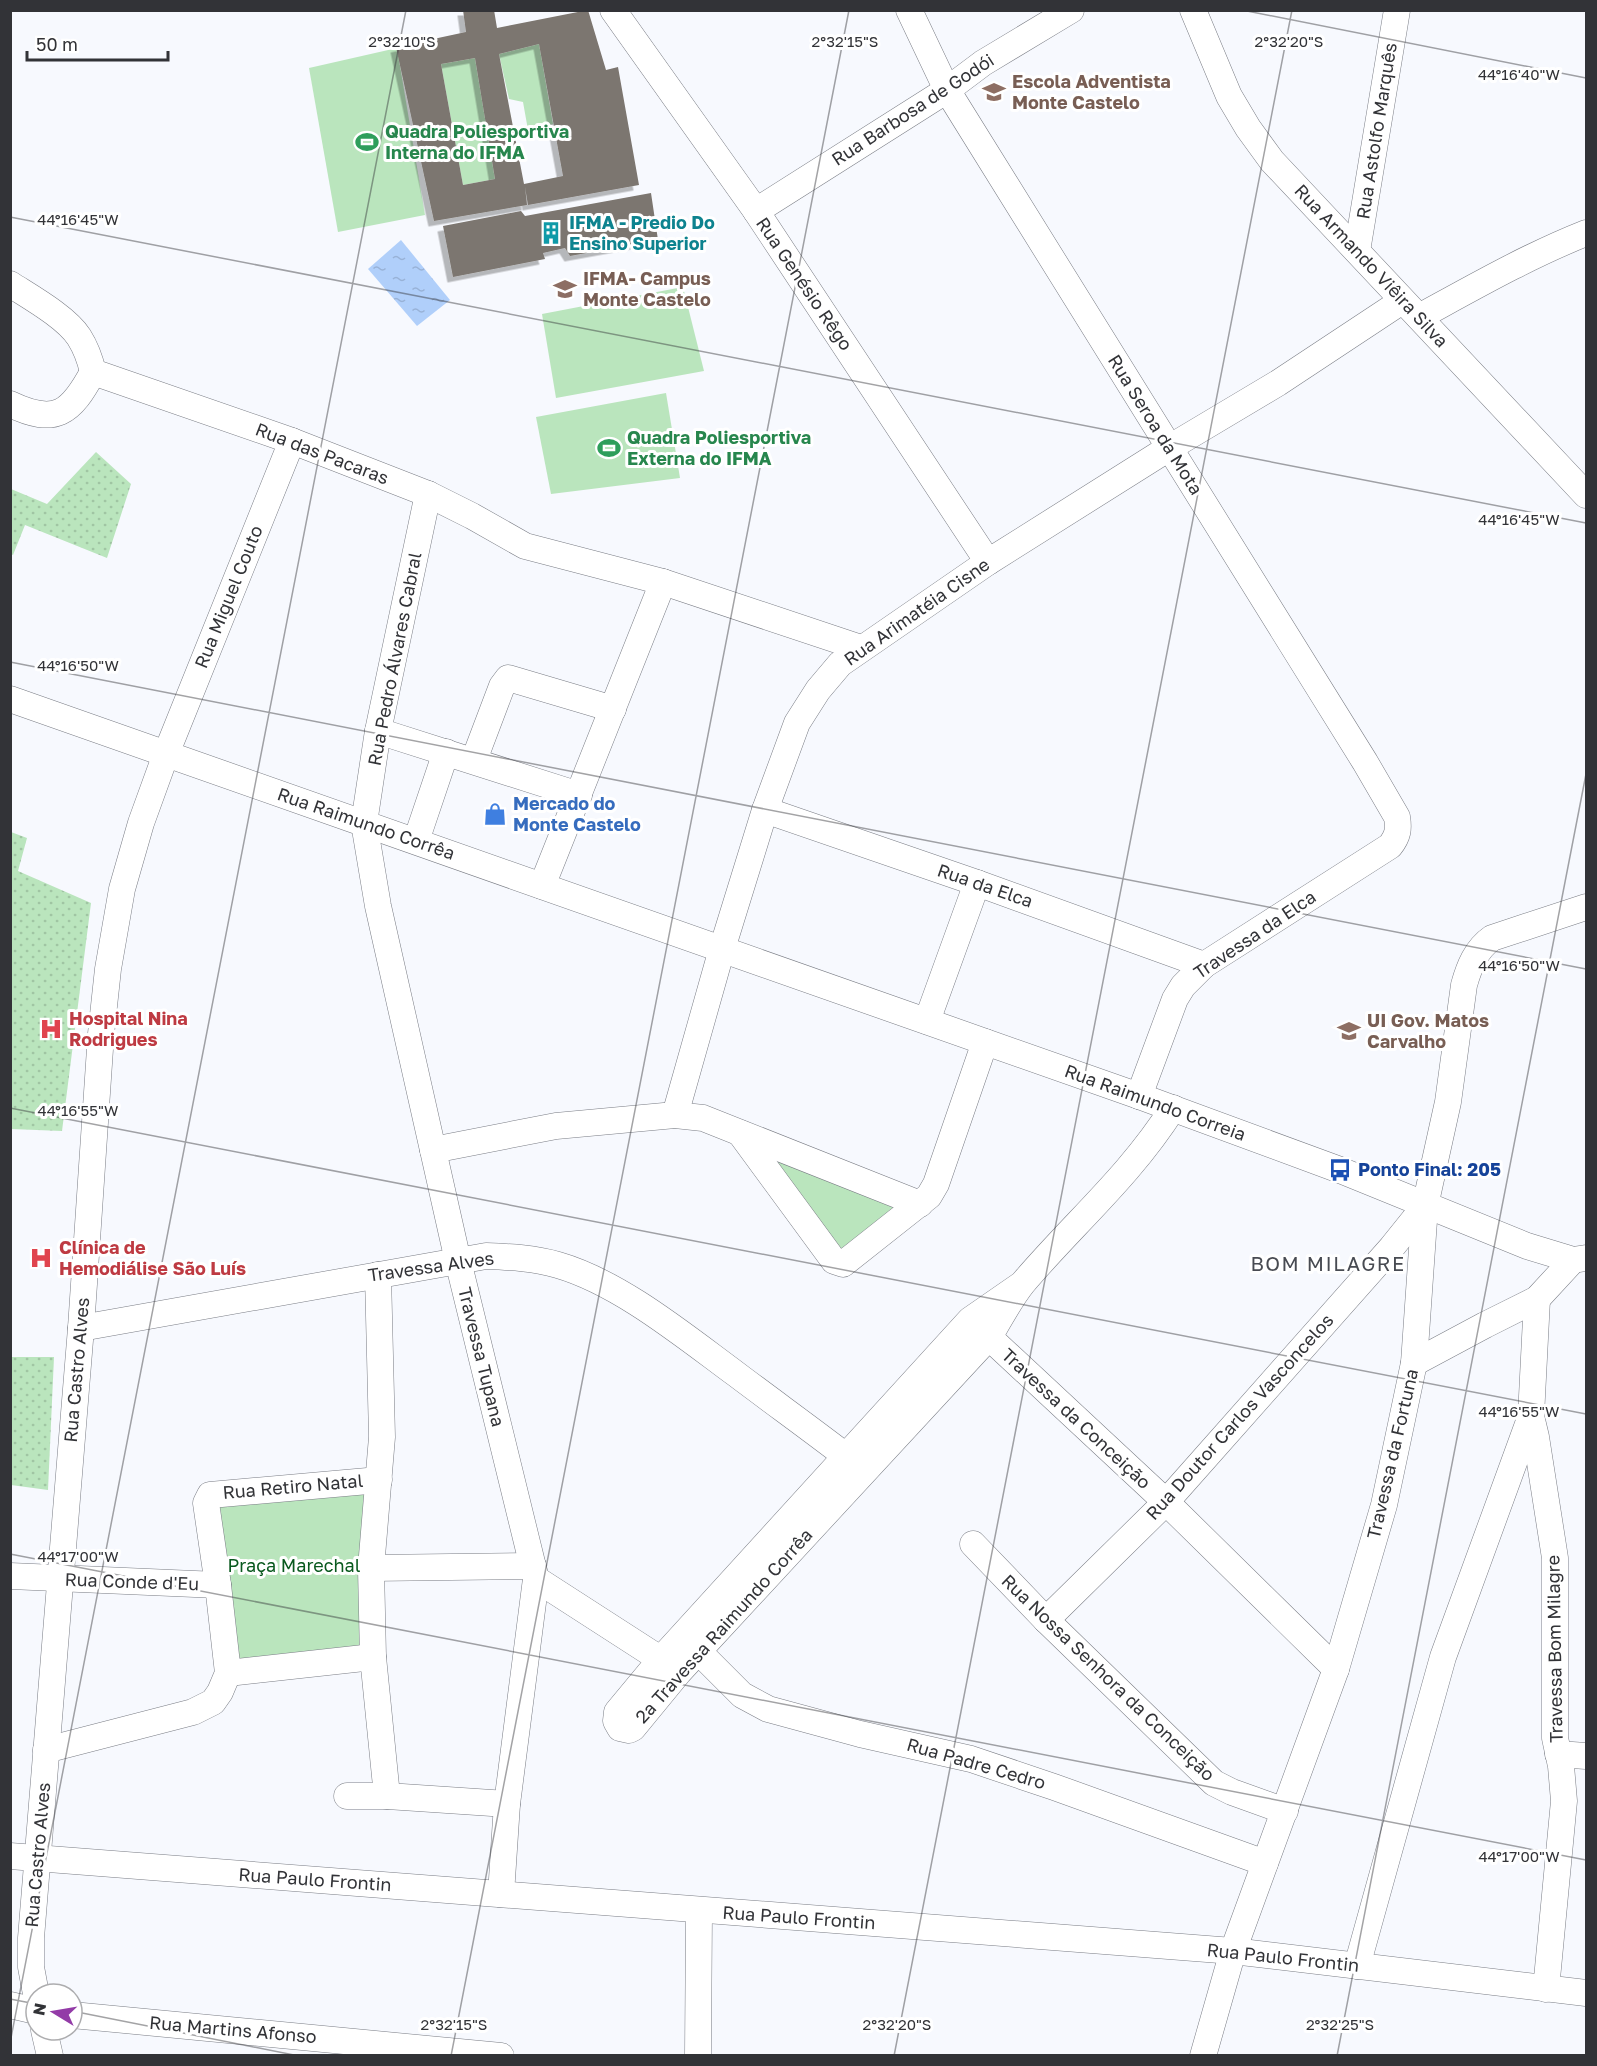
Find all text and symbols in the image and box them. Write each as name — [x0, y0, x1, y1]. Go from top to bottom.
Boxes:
scale bar — [27, 24, 168, 62]
text: 2°32'10"S — [368, 32, 436, 50]
text: 2°32'15"S — [812, 32, 878, 50]
text: 2°32'20"S — [1255, 32, 1323, 50]
text: 50 m — [36, 33, 78, 55]
street label: Rua Astolfo Marquês — [1351, 41, 1401, 221]
street label: Rua Barbosa de Godói — [827, 48, 998, 170]
text: 44°16'40"W — [1478, 65, 1560, 83]
place label: Escola Adventista Monte Castelo — [1012, 70, 1171, 113]
school or university icon: Escola Adventista Monte Castelo — [981, 79, 1007, 105]
place label: Quadra Poliesportiva Interna do IFMA — [385, 120, 569, 163]
sports icon: Quadra Poliesportiva Interna do IFMA — [354, 129, 380, 155]
street label: Rua Armando Viêira Silva — [1290, 179, 1453, 352]
text: 44°16'45"W — [37, 210, 119, 228]
place label: IFMA - Predio Do Ensino Superior — [569, 211, 715, 254]
street label: Rua Genésio Rêgo — [752, 213, 858, 354]
building icon: IFMA - Predio Do Ensino Superior — [538, 220, 564, 246]
place label: IFMA- Campus Monte Castelo — [583, 267, 711, 310]
school or university icon: IFMA- Campus Monte Castelo — [552, 276, 578, 302]
street label: Rua Seroa da Mota — [1104, 350, 1208, 499]
street label: Rua das Pacaras — [253, 418, 392, 489]
place label: Quadra Poliesportiva Externa do IFMA — [627, 426, 811, 469]
sports icon: Quadra Poliesportiva Externa do IFMA — [596, 435, 622, 461]
text: 44°16'45"W — [1478, 510, 1560, 528]
street label: Rua Miguel Couto — [189, 522, 267, 671]
street label: Rua Pedro Álvares Cabral — [363, 550, 426, 767]
street label: Rua Arimatéia Cisne — [839, 553, 993, 670]
text: 44°16'50"W — [37, 656, 119, 674]
street label: Rua Raimundo Corrêa — [275, 782, 458, 864]
place label: Mercado do Monte Castelo — [513, 792, 641, 835]
shop icon: Mercado do Monte Castelo — [482, 801, 508, 827]
street label: Rua da Elca — [935, 858, 1036, 912]
street label: Travessa da Elca — [1189, 885, 1320, 983]
text: 44°16'50"W — [1478, 956, 1560, 974]
place label: Hospital Nina Rodrigues — [69, 1007, 188, 1050]
place label: UI Gov. Matos Carvalho — [1367, 1009, 1489, 1052]
hospital icon: Hospital Nina Rodrigues — [38, 1016, 64, 1042]
school or university icon: UI Gov. Matos Carvalho — [1336, 1018, 1362, 1044]
street label: Rua Raimundo Correia — [1062, 1059, 1249, 1145]
text: 44°16'55"W — [37, 1101, 119, 1119]
bus stop icon: Ponto Final: 205 — [1327, 1157, 1353, 1183]
place label: Ponto Final: 205 — [1358, 1158, 1501, 1180]
place label: Clínica de Hemodiálise São Luís — [59, 1236, 246, 1279]
hospital icon: Clínica de Hemodiálise São Luís — [28, 1245, 54, 1271]
street label: Travessa Alves — [366, 1246, 495, 1286]
district label: BOM MILAGRE — [1250, 1251, 1406, 1275]
street label: Travessa Tupana — [454, 1285, 510, 1429]
street label: Rua Castro Alves — [59, 1296, 93, 1443]
street label: Rua Doutor Carlos Vasconcelos — [1141, 1309, 1338, 1524]
street label: Travessa da Conceição — [998, 1343, 1156, 1493]
street label: Travessa da Fortuna — [1362, 1367, 1422, 1541]
text: 44°16'55"W — [1478, 1402, 1560, 1420]
street label: Rua Retiro Natal — [222, 1469, 364, 1503]
street label: 2ª Travessa Raimundo Corrêa — [630, 1524, 816, 1727]
text: 44°17'00"W — [37, 1547, 119, 1565]
park label: Praça Marechal — [227, 1554, 361, 1576]
street label: Travessa Bom Milagre — [1541, 1555, 1567, 1743]
street label: Rua Conde d'Eu — [64, 1568, 200, 1594]
street label: Rua Nossa Senhora da Conceição — [998, 1569, 1220, 1785]
street label: Rua Padre Cedro — [904, 1733, 1048, 1793]
street label: Rua Castro Alves — [20, 1781, 54, 1928]
text: 44°17'00"W — [1478, 1847, 1560, 1865]
street label: Rua Paulo Frontin — [238, 1863, 392, 1895]
street label: Rua Paulo Frontin — [722, 1901, 876, 1933]
street label: Rua Paulo Frontin — [1206, 1938, 1360, 1976]
north arrow — [24, 1982, 84, 2042]
text: N — [28, 2001, 50, 2017]
street label: Rua Martins Afonso — [148, 2011, 318, 2047]
text: 2°32'15"S — [421, 2015, 487, 2033]
text: 2°32'20"S — [863, 2015, 931, 2033]
text: 2°32'25"S — [1306, 2015, 1374, 2033]

